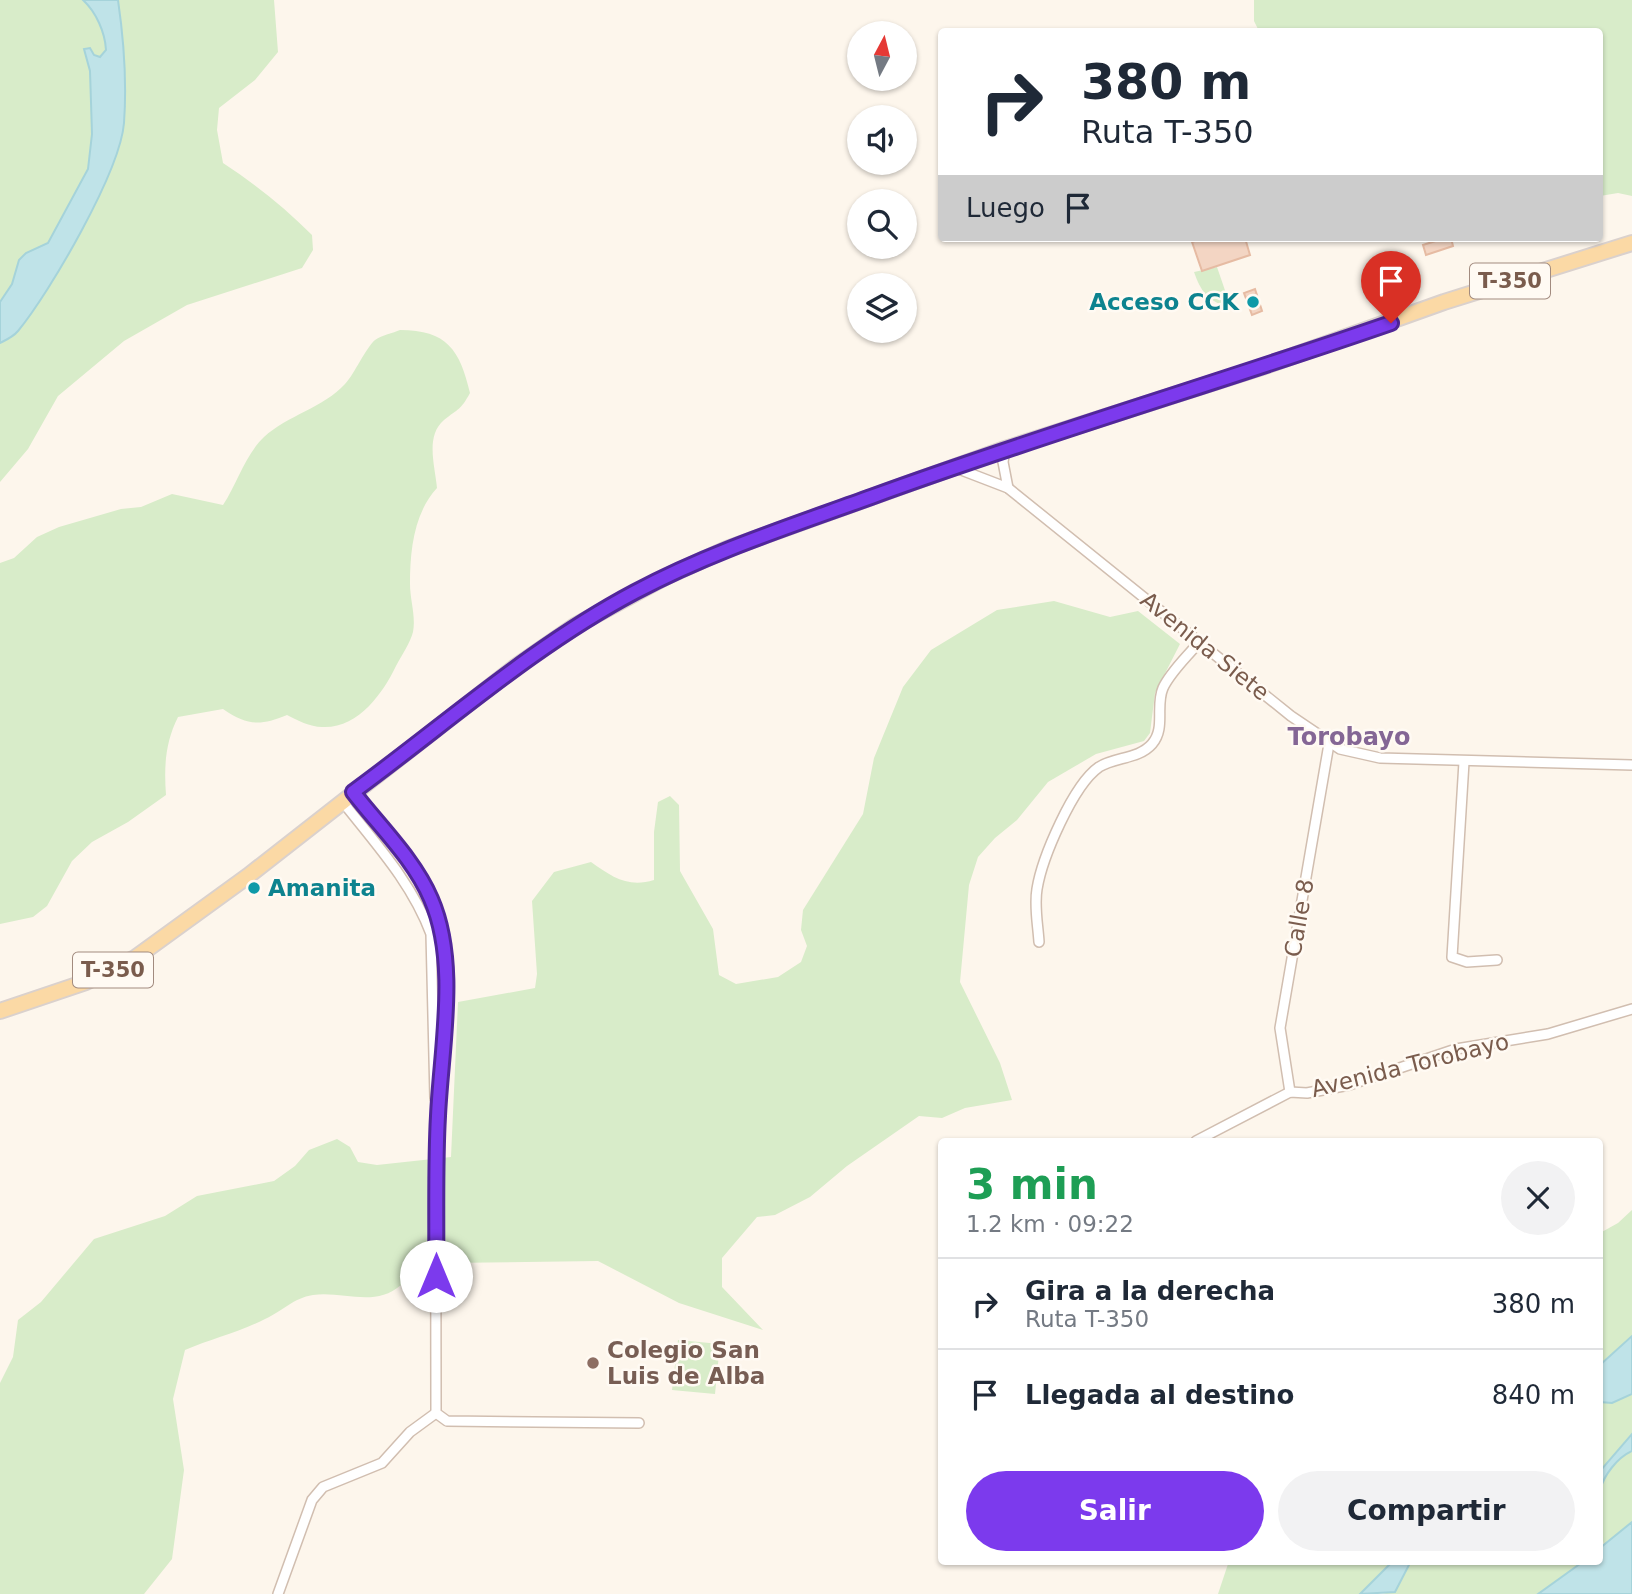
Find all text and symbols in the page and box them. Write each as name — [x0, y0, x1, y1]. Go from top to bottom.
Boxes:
north arrow — [847, 21, 917, 91]
map controls — [847, 21, 917, 343]
text: 380 m — [1081, 54, 1251, 111]
icon: right — [966, 56, 1057, 147]
button: sound — [847, 105, 917, 175]
text: Ruta T-350 — [1081, 113, 1254, 151]
button: search — [847, 189, 917, 259]
icon: arrive — [1059, 189, 1097, 227]
text: Luego — [966, 193, 1045, 223]
pin — [1361, 251, 1421, 323]
icon: arrive — [1372, 262, 1410, 300]
road number: T-350 — [1470, 264, 1550, 298]
button: layers — [847, 273, 917, 343]
place label: Acceso CCK — [1089, 289, 1240, 315]
marker: Acceso CCK — [1245, 294, 1261, 310]
street label: Avenida Siete — [1136, 586, 1274, 706]
district label: Torobayo — [1288, 723, 1410, 751]
place label: Amanita — [268, 875, 376, 901]
street label: Calle 8 — [1279, 877, 1319, 959]
marker: Amanita — [246, 880, 262, 896]
road number: T-350 — [73, 953, 153, 988]
street label: Avenida Torobayo — [1308, 1028, 1512, 1102]
text: 3 min — [966, 1160, 1098, 1209]
button: close — [1501, 1161, 1575, 1235]
text: 1.2 km · 09:22 — [966, 1211, 1134, 1237]
position arrow — [399, 1239, 473, 1313]
text: Gira a la derecha — [1025, 1276, 1275, 1306]
icon: right — [966, 1285, 1004, 1323]
text: 380 m — [1492, 1289, 1575, 1319]
text: Ruta T-350 — [1025, 1306, 1149, 1332]
place label: Colegio San Luis de Alba — [607, 1337, 765, 1389]
marker: Colegio San Luis de Alba — [585, 1355, 601, 1371]
icon: arrive — [966, 1376, 1004, 1414]
text: Llegada al destino — [1025, 1380, 1294, 1410]
text: 840 m — [1492, 1380, 1575, 1410]
button: Salir — [966, 1471, 1264, 1551]
button: Compartir — [1278, 1471, 1575, 1551]

